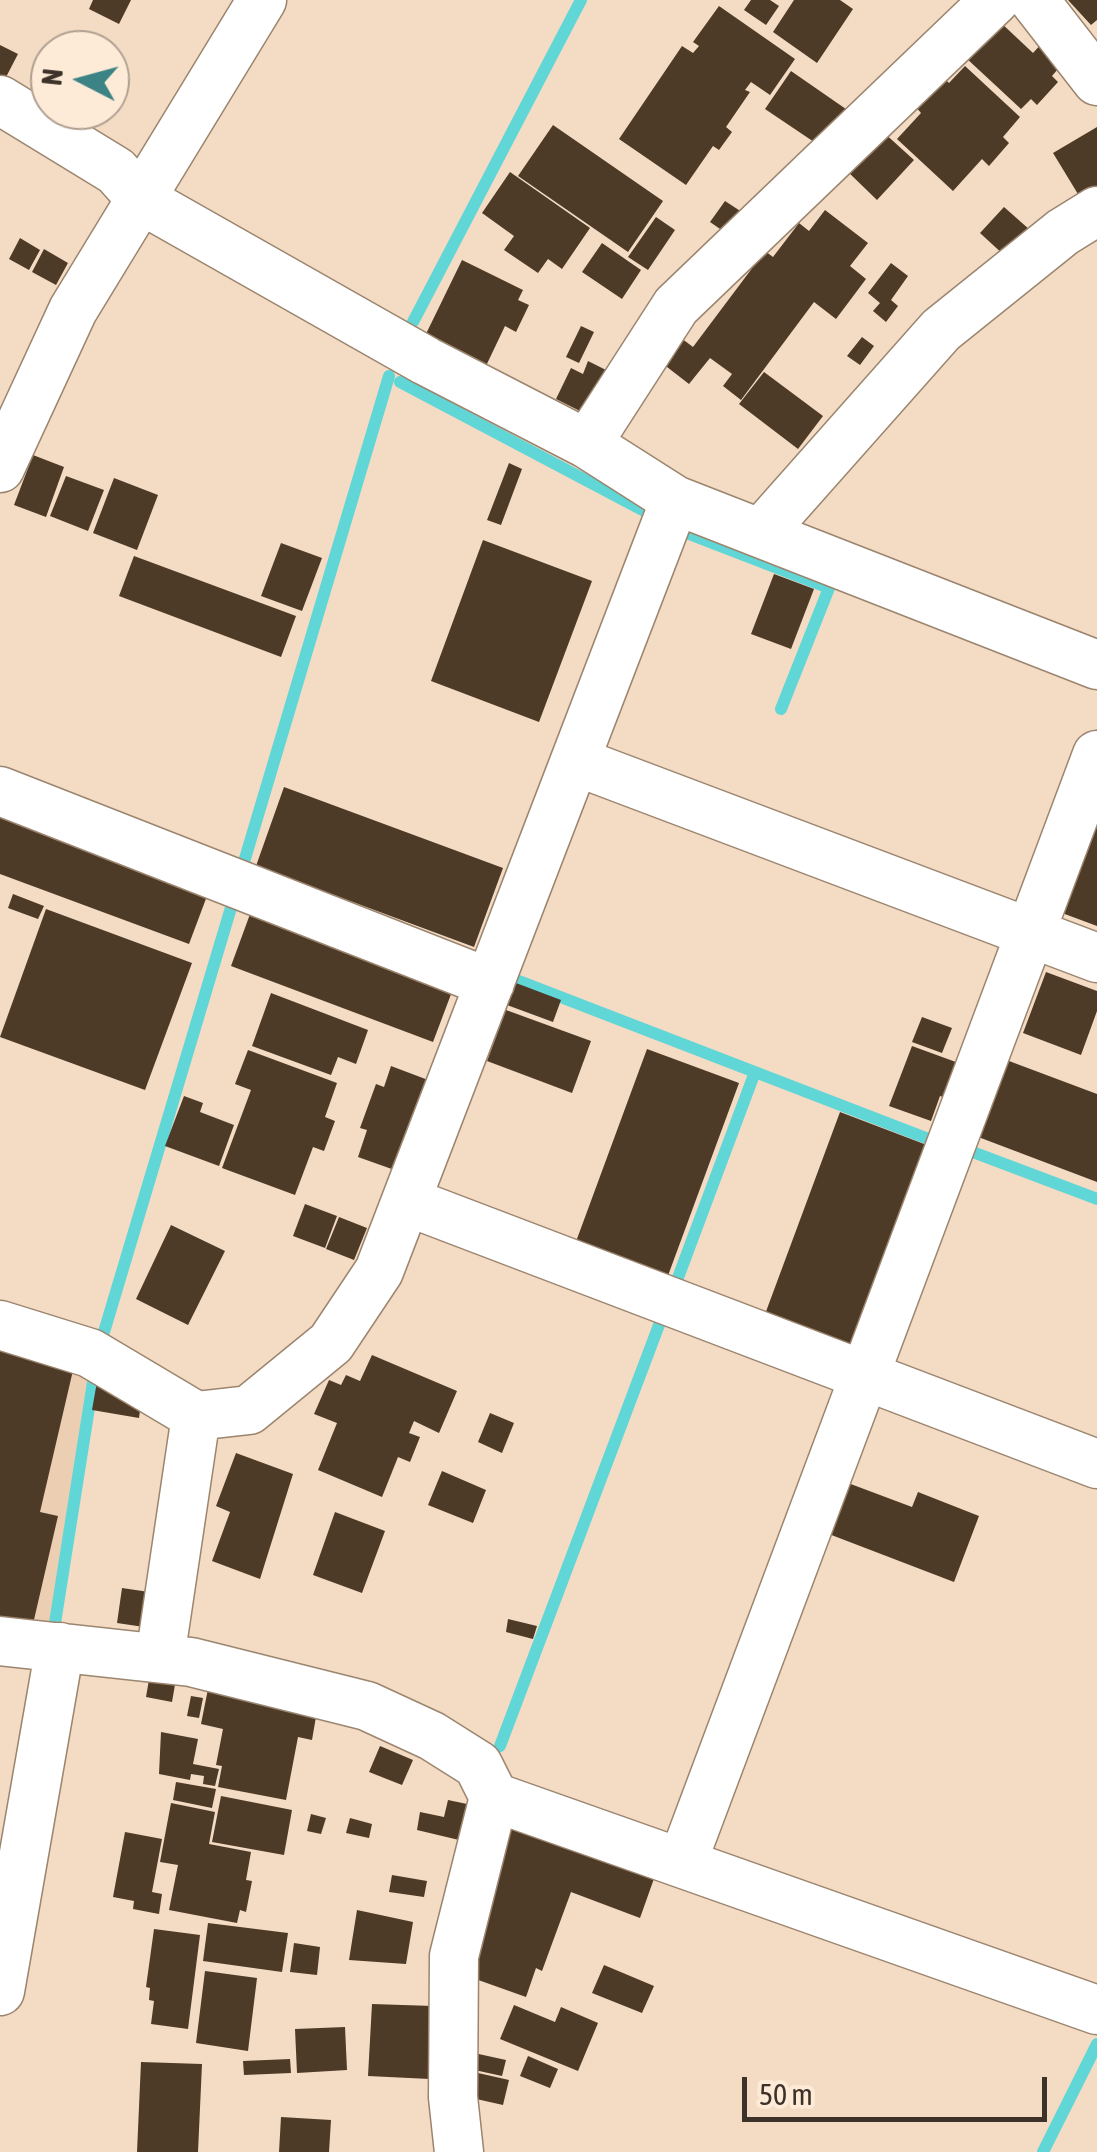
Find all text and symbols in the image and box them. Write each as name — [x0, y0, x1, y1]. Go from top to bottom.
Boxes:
north arrow — [30, 30, 130, 130]
text: N — [35, 67, 69, 87]
scale bar — [747, 2057, 1052, 2119]
text: 50 m — [759, 2077, 813, 2111]

